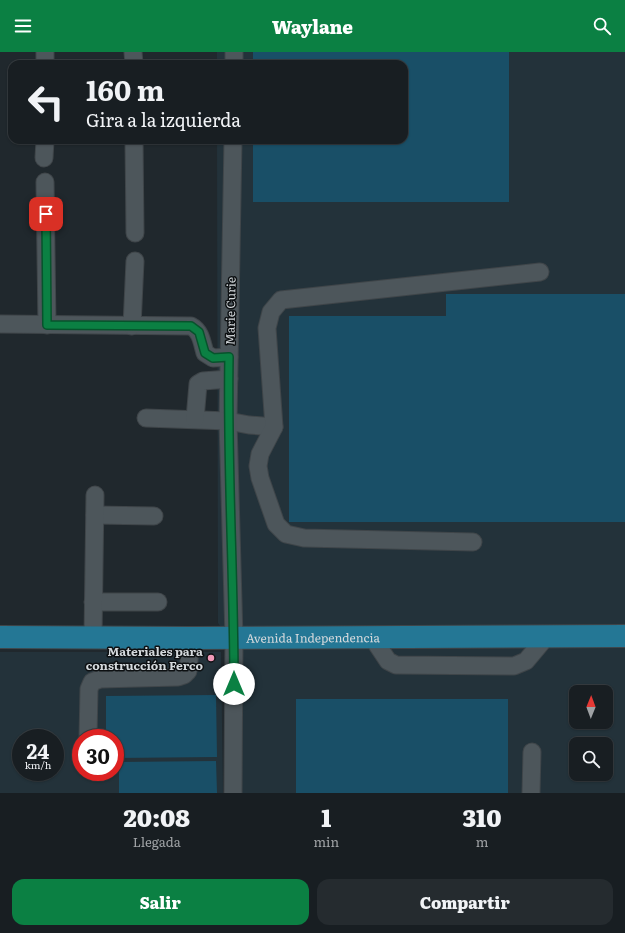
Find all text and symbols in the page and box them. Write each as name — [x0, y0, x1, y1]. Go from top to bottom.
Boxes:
text: Waylane — [272, 13, 353, 40]
icon: menu — [12, 15, 34, 37]
icon: search — [591, 15, 613, 37]
text: 160 m — [86, 68, 165, 110]
icon: left — [20, 76, 72, 128]
text: Gira a la izquierda — [86, 106, 241, 133]
pin — [29, 197, 63, 231]
icon: arrive — [35, 203, 57, 225]
street label: Marie Curie — [220, 277, 240, 345]
street label: Avenida Independencia — [246, 628, 381, 647]
place label: Materiales para construcción Ferco — [86, 642, 204, 674]
marker: Materiales para construcción Ferco — [206, 653, 216, 663]
position arrow — [213, 663, 255, 705]
north arrow — [569, 685, 613, 729]
map controls — [569, 685, 613, 781]
speed limit sign: 30 — [72, 729, 124, 781]
text: 24 — [27, 735, 49, 765]
button: search — [569, 737, 613, 781]
text: km/h — [25, 757, 51, 772]
text: 20:08 — [124, 799, 190, 834]
text: 1 — [321, 799, 331, 834]
text: 310 — [463, 799, 501, 834]
text: Llegada — [133, 832, 181, 851]
text: min — [313, 832, 339, 851]
text: m — [476, 832, 488, 851]
button: Salir — [12, 879, 309, 925]
button: Compartir — [317, 879, 613, 925]

